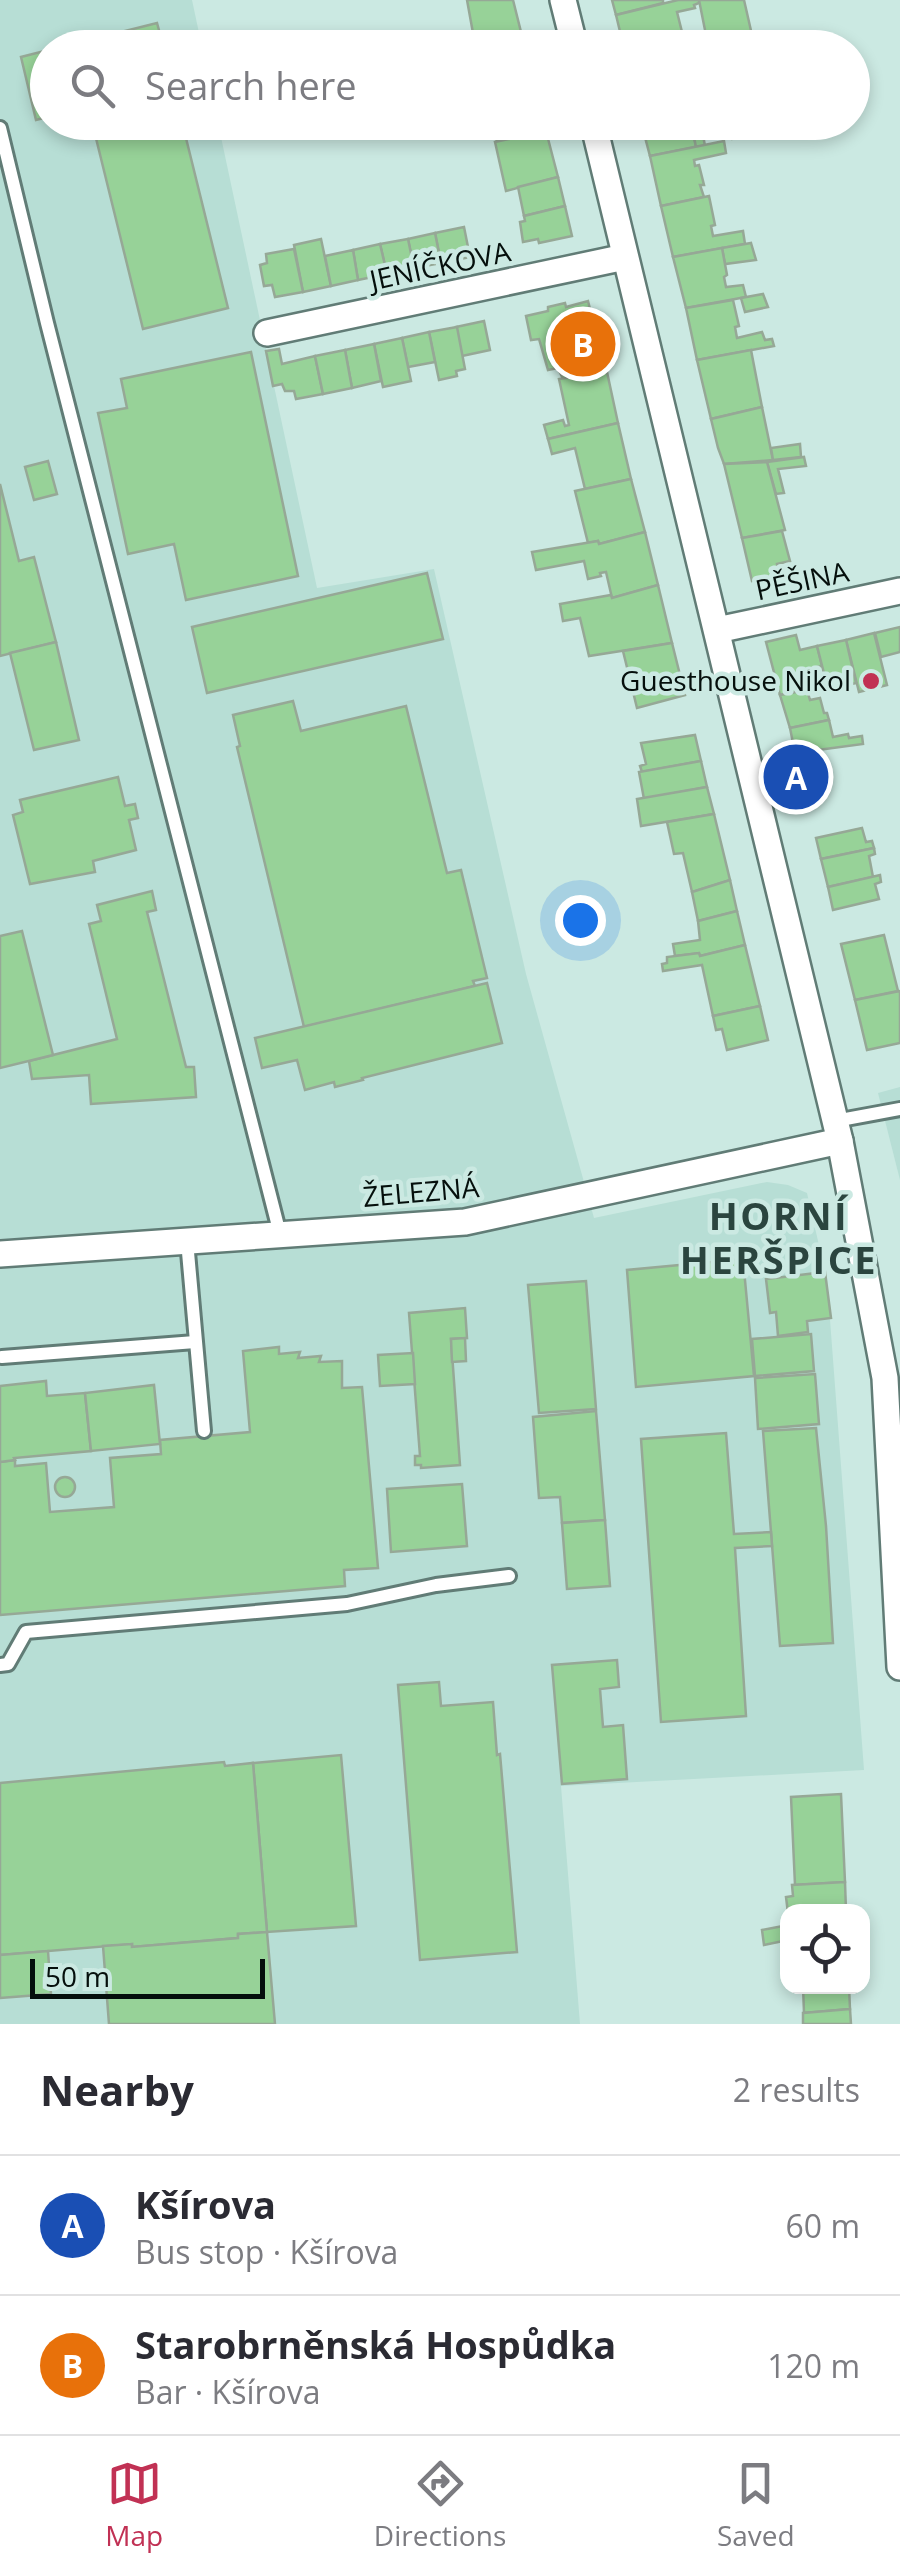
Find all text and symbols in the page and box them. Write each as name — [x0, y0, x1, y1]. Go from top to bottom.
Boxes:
search box — [30, 30, 870, 140]
icon: search — [65, 58, 120, 113]
text: Search here — [145, 59, 357, 111]
street label: JENÍČKOVA — [363, 232, 514, 299]
pin: B — [550, 306, 616, 382]
street label: PĚŠINA — [752, 552, 852, 608]
place label: Guesthouse Nikol — [620, 661, 851, 699]
marker: Guesthouse Nikol — [860, 670, 882, 692]
pin: A — [764, 740, 828, 814]
your location — [555, 895, 606, 946]
street label: ŽELEZNÁ — [361, 1167, 481, 1215]
district label: HORNÍ HERŠPICE — [680, 1189, 878, 1285]
map controls — [780, 1904, 870, 1994]
button: locate — [780, 1904, 870, 1994]
scale bar — [30, 1954, 265, 1998]
text: 50 m — [45, 1957, 110, 1995]
text: Nearby — [40, 2061, 194, 2118]
text: 2 results — [733, 2068, 860, 2111]
text: Kšírova — [135, 2178, 276, 2230]
text: A — [61, 2204, 84, 2247]
text: 60 m — [785, 2204, 860, 2247]
text: Bus stop · Kšírova — [135, 2230, 398, 2273]
text: Starobrněnská Hospůdka — [135, 2318, 616, 2370]
text: B — [62, 2344, 83, 2387]
text: 120 m — [767, 2344, 860, 2387]
text: Bar · Kšírova — [135, 2370, 321, 2413]
tab: Map — [105, 2456, 163, 2554]
tab: Directions — [374, 2456, 506, 2554]
tab: Saved — [717, 2456, 795, 2554]

